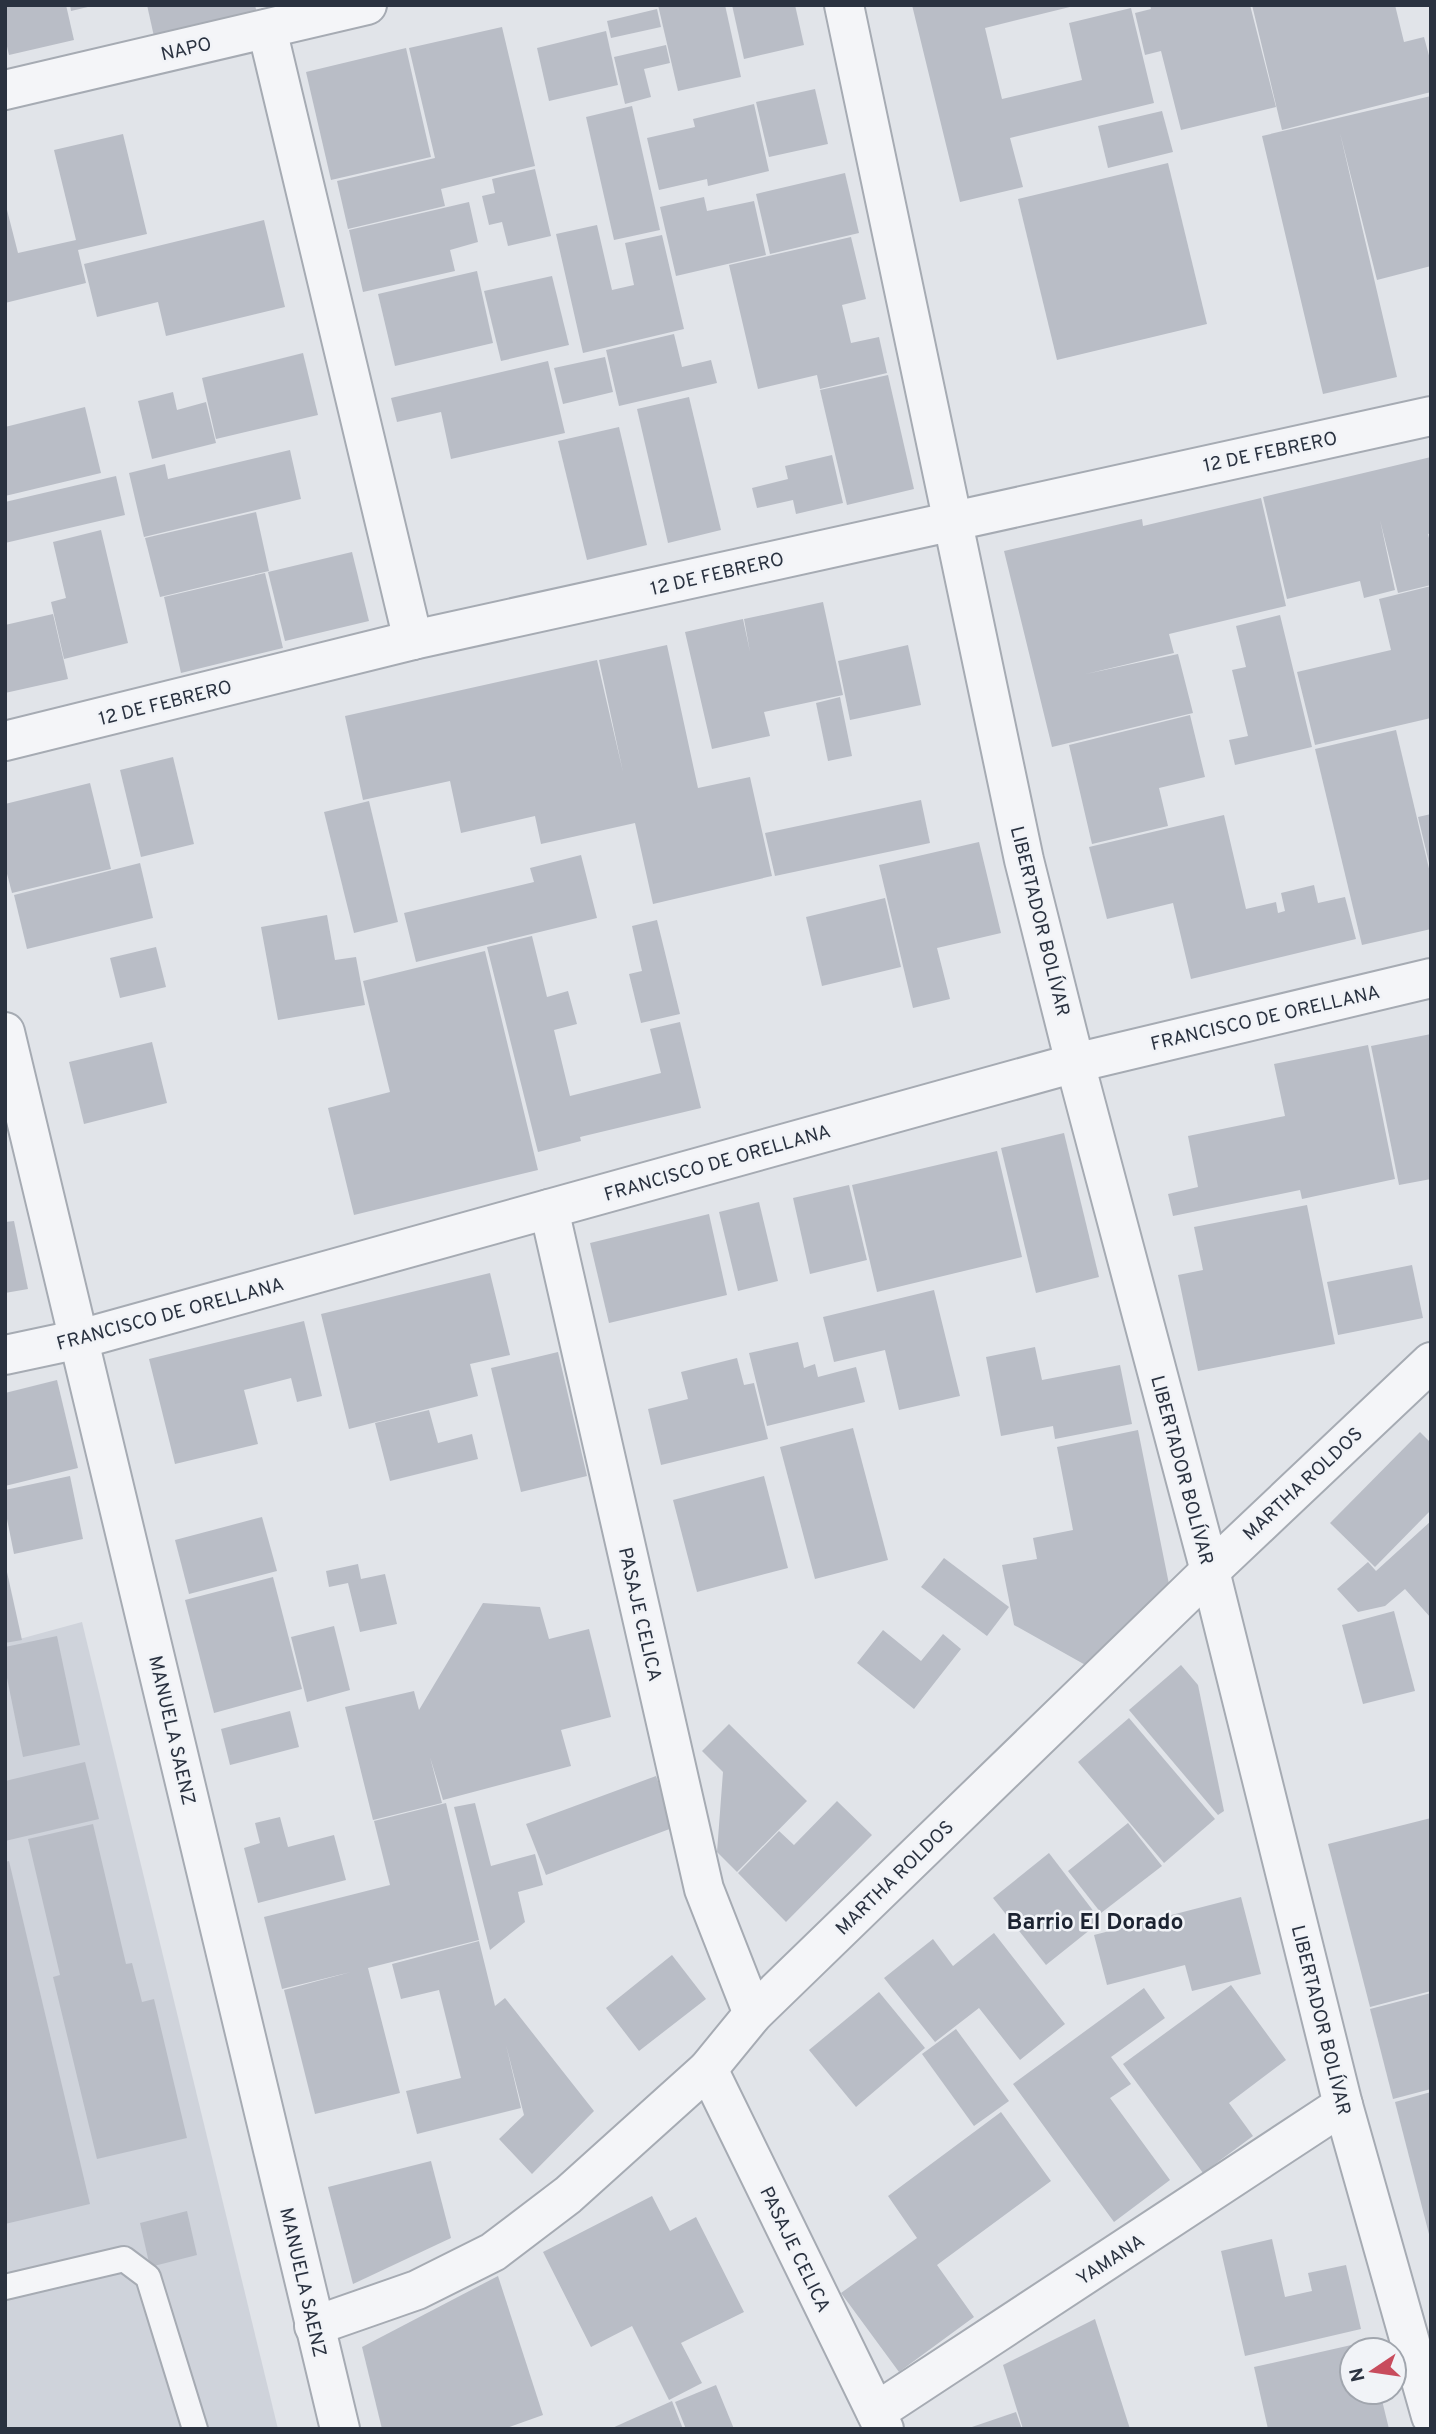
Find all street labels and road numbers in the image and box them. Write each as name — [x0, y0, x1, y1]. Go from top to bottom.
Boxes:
street label: NAPO — [159, 32, 214, 67]
street label: 12 DE FEBRERO — [1201, 427, 1340, 479]
street label: 12 DE FEBRERO — [648, 548, 787, 602]
street label: 12 DE FEBRERO — [96, 676, 235, 732]
street label: LIBERTADOR BOLÍVAR — [1004, 824, 1075, 1019]
street label: FRANCISCO DE ORELLANA — [1149, 981, 1382, 1057]
street label: FRANCISCO DE ORELLANA — [602, 1120, 834, 1208]
street label: FRANCISCO DE ORELLANA — [54, 1273, 287, 1357]
street label: LIBERTADOR BOLÍVAR — [1144, 1373, 1219, 1568]
street label: MARTHA ROLDOS — [1238, 1423, 1368, 1546]
street label: PASAJE CELICA — [612, 1545, 666, 1684]
street label: MANUELA SAENZ — [142, 1653, 200, 1807]
street label: MARTHA ROLDOS — [831, 1816, 960, 1941]
street label: LIBERTADOR BOLÍVAR — [1285, 1923, 1356, 2118]
street label: PASAJE CELICA — [753, 2183, 835, 2317]
street label: MANUELA SAENZ — [273, 2205, 331, 2359]
street label: YAMANA — [1073, 2230, 1150, 2292]

